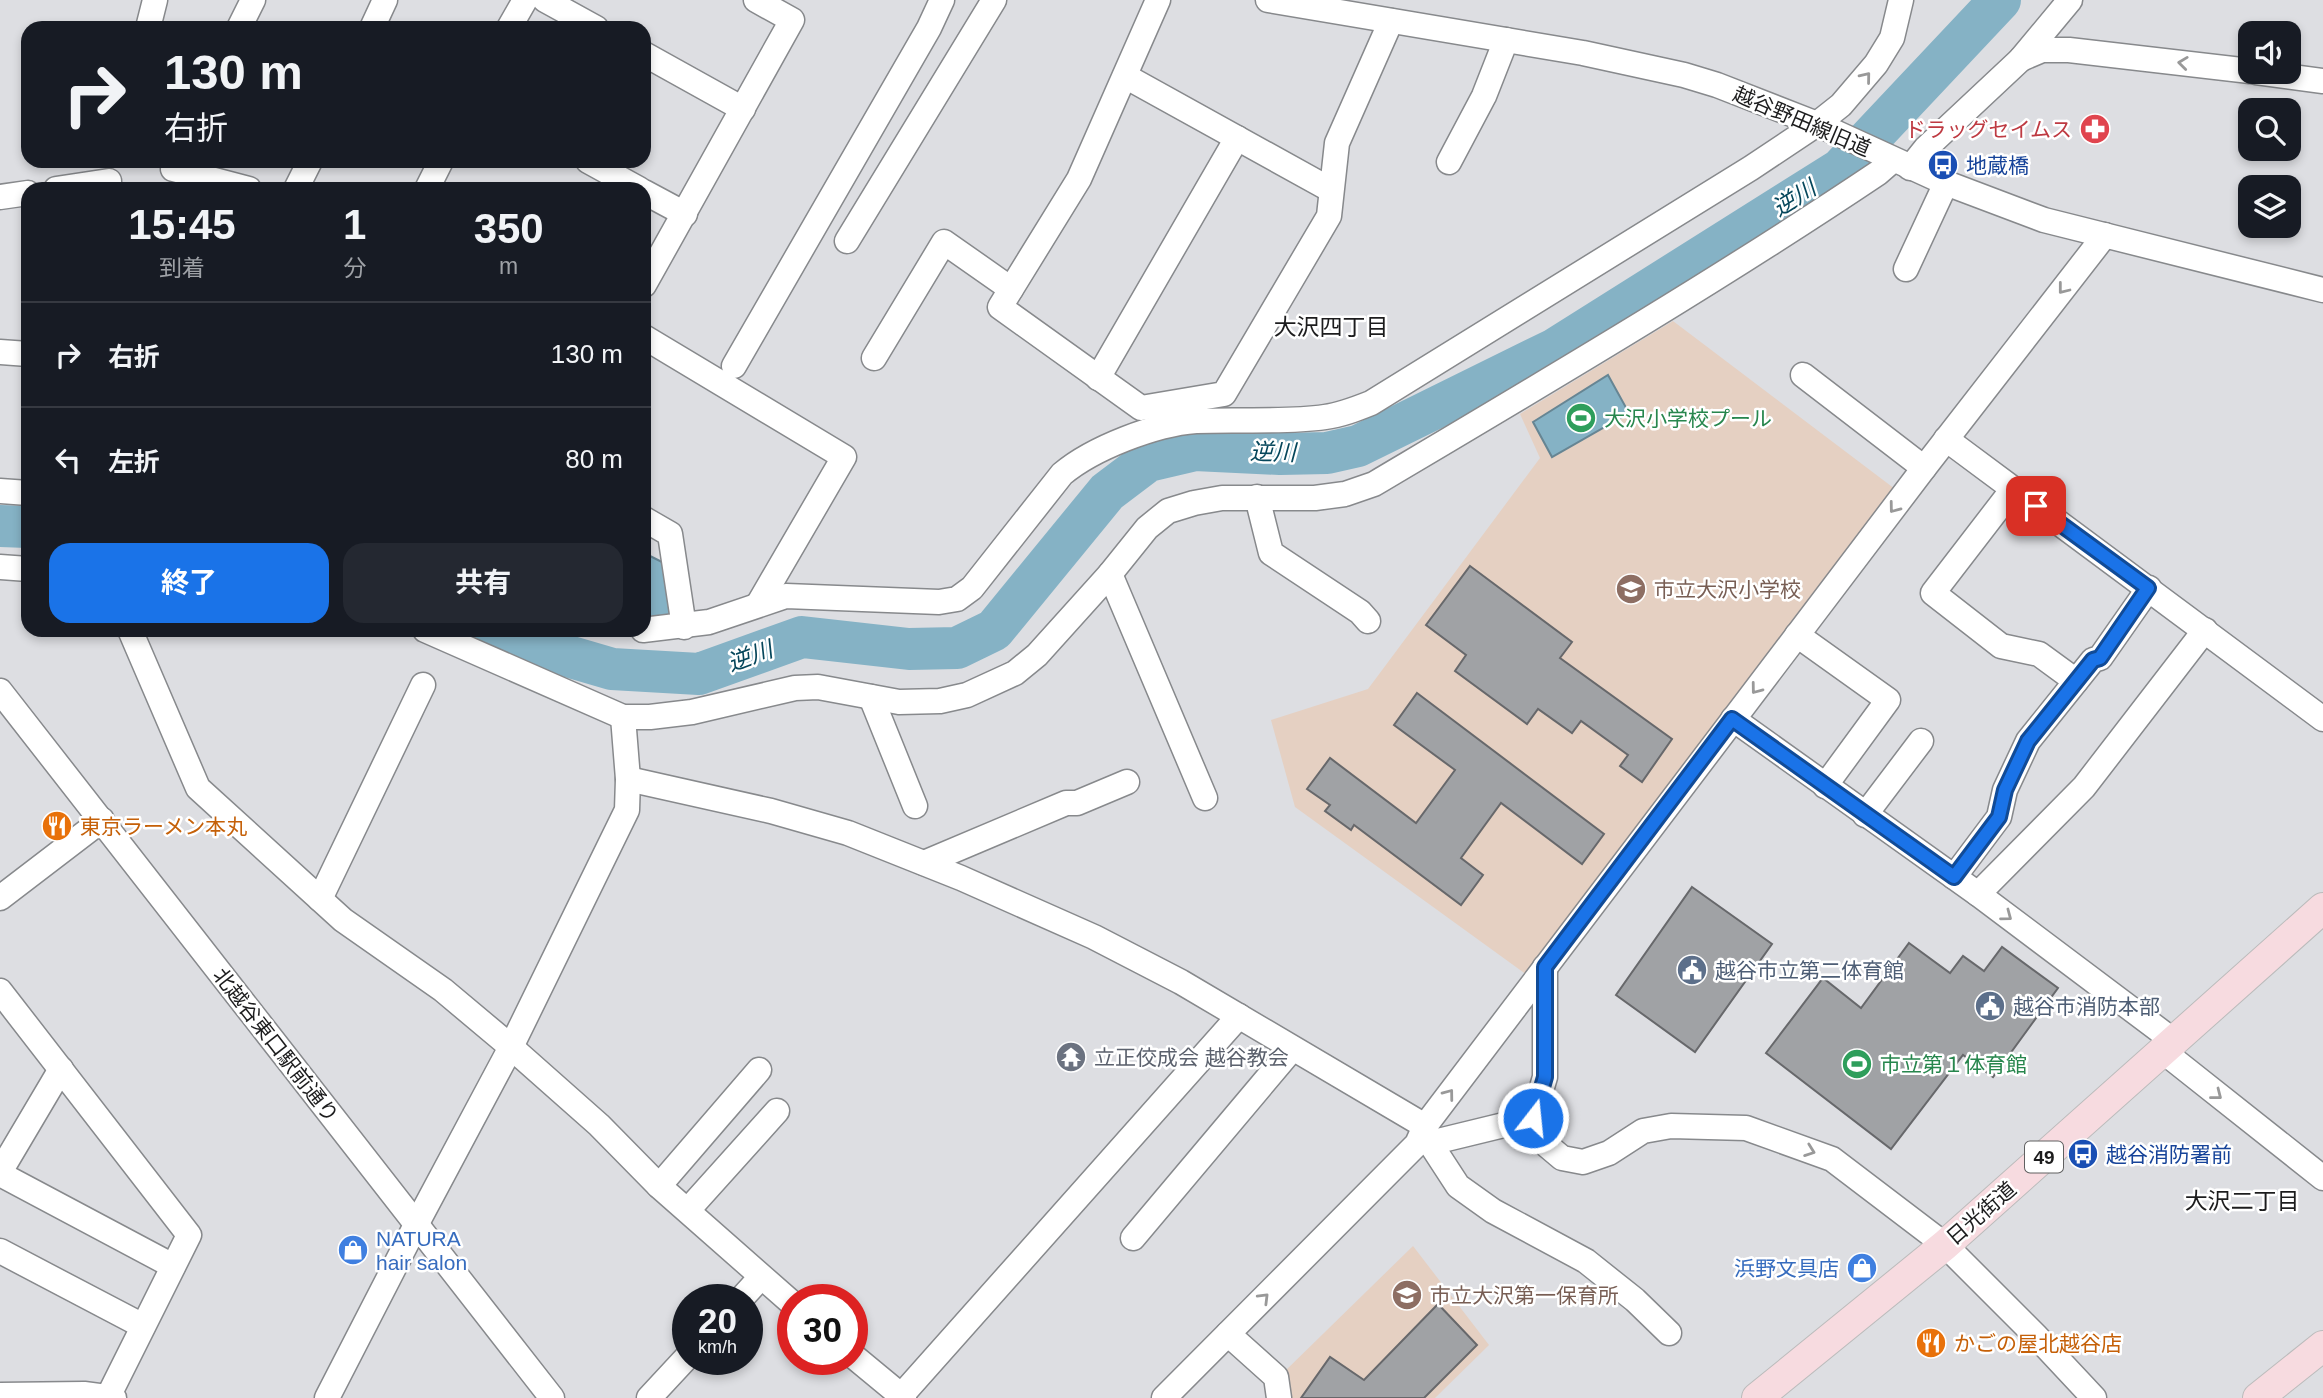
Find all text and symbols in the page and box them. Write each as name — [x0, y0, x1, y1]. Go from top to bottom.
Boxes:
map controls — [2238, 21, 2301, 238]
button: sound — [2238, 21, 2301, 84]
text: 130 m — [164, 45, 303, 99]
icon: right — [49, 49, 140, 140]
one-way arrow — [2177, 56, 2188, 71]
one-way arrow — [1857, 73, 1870, 85]
street label: 越谷野田線旧道 — [1730, 82, 1874, 160]
button: search — [2238, 98, 2301, 161]
text: 右折 — [164, 110, 228, 146]
pharmacy icon: ドラッグセイムス — [2078, 112, 2112, 146]
place label: ドラッグセイムス — [1904, 118, 2072, 141]
bus stop icon: 地蔵橋 — [1926, 148, 1960, 182]
place label: 地蔵橋 — [1966, 154, 2029, 177]
water label: 逆川 — [1768, 173, 1823, 221]
button: layers — [2238, 175, 2301, 238]
text: 15:45 — [128, 201, 236, 248]
text: 1 — [343, 201, 366, 248]
text: 350 — [474, 205, 544, 252]
text: m — [499, 253, 518, 279]
text: 到着 — [159, 255, 205, 281]
text: 分 — [343, 255, 366, 281]
one-way arrow — [2059, 282, 2072, 294]
district label: 大沢四丁目 — [1274, 314, 1389, 340]
icon: right — [49, 336, 87, 374]
text: 130 m — [551, 339, 623, 369]
text: 右折 — [108, 342, 160, 372]
sports icon: 大沢小学校プール — [1564, 401, 1598, 435]
place label: 大沢小学校プール — [1604, 407, 1772, 430]
water label: 逆川 — [1250, 439, 1299, 465]
icon: left — [49, 441, 87, 479]
text: 80 m — [565, 444, 623, 474]
text: 左折 — [108, 447, 160, 477]
pin — [2006, 476, 2066, 536]
icon: arrive — [2017, 487, 2055, 525]
one-way arrow — [1889, 500, 1902, 512]
button: 終了 — [49, 543, 329, 623]
button: 共有 — [343, 543, 623, 623]
school or university icon: 市立大沢小学校 — [1614, 572, 1648, 606]
place label: 市立大沢小学校 — [1654, 578, 1801, 601]
water label: 逆川 — [724, 635, 779, 676]
one-way arrow — [1751, 681, 1764, 693]
restaurant icon: 東京ラーメン本丸 — [40, 809, 74, 843]
place label: 東京ラーメン本丸 — [80, 815, 247, 838]
one-way arrow — [1999, 907, 2012, 920]
public building icon: 越谷市立第二体育館 — [1675, 953, 1709, 987]
place label: 越谷市立第二体育館 — [1715, 959, 1904, 982]
street label: 北越谷東口駅前通り — [209, 963, 343, 1127]
public building icon: 越谷市消防本部 — [1973, 989, 2007, 1023]
place label: 越谷市消防本部 — [2013, 995, 2160, 1018]
temple icon: 立正佼成会 越谷教会 — [1054, 1040, 1088, 1074]
place label: 立正佼成会 越谷教会 — [1094, 1046, 1289, 1069]
sports icon: 市立第１体育館 — [1840, 1047, 1874, 1081]
place label: 市立第１体育館 — [1880, 1053, 2027, 1076]
position arrow — [1496, 1081, 1570, 1155]
one-way arrow — [2209, 1086, 2222, 1099]
one-way arrow — [1441, 1089, 1453, 1102]
bus stop icon: 越谷消防署前 — [2066, 1137, 2100, 1171]
road number: 49 — [2025, 1142, 2063, 1172]
one-way arrow — [1803, 1143, 1815, 1157]
place label: 越谷消防署前 — [2106, 1143, 2232, 1166]
street label: 日光街道 — [1942, 1177, 2020, 1249]
district label: 大沢二丁目 — [2185, 1188, 2300, 1214]
place label: NATURA hair salon — [376, 1227, 467, 1274]
shop icon: NATURA hair salon — [336, 1233, 370, 1267]
shop icon: 浜野文具店 — [1845, 1251, 1879, 1285]
place label: 浜野文具店 — [1734, 1257, 1839, 1280]
school or university icon: 市立大沢第一保育所 — [1390, 1278, 1424, 1312]
speed limit sign: 30 — [777, 1284, 868, 1375]
place label: 市立大沢第一保育所 — [1430, 1284, 1619, 1307]
one-way arrow — [1256, 1293, 1269, 1306]
text: 20 — [698, 1301, 737, 1340]
restaurant icon: かごの屋北越谷店 — [1914, 1326, 1948, 1360]
place label: かごの屋北越谷店 — [1954, 1332, 2122, 1355]
text: km/h — [698, 1337, 737, 1357]

